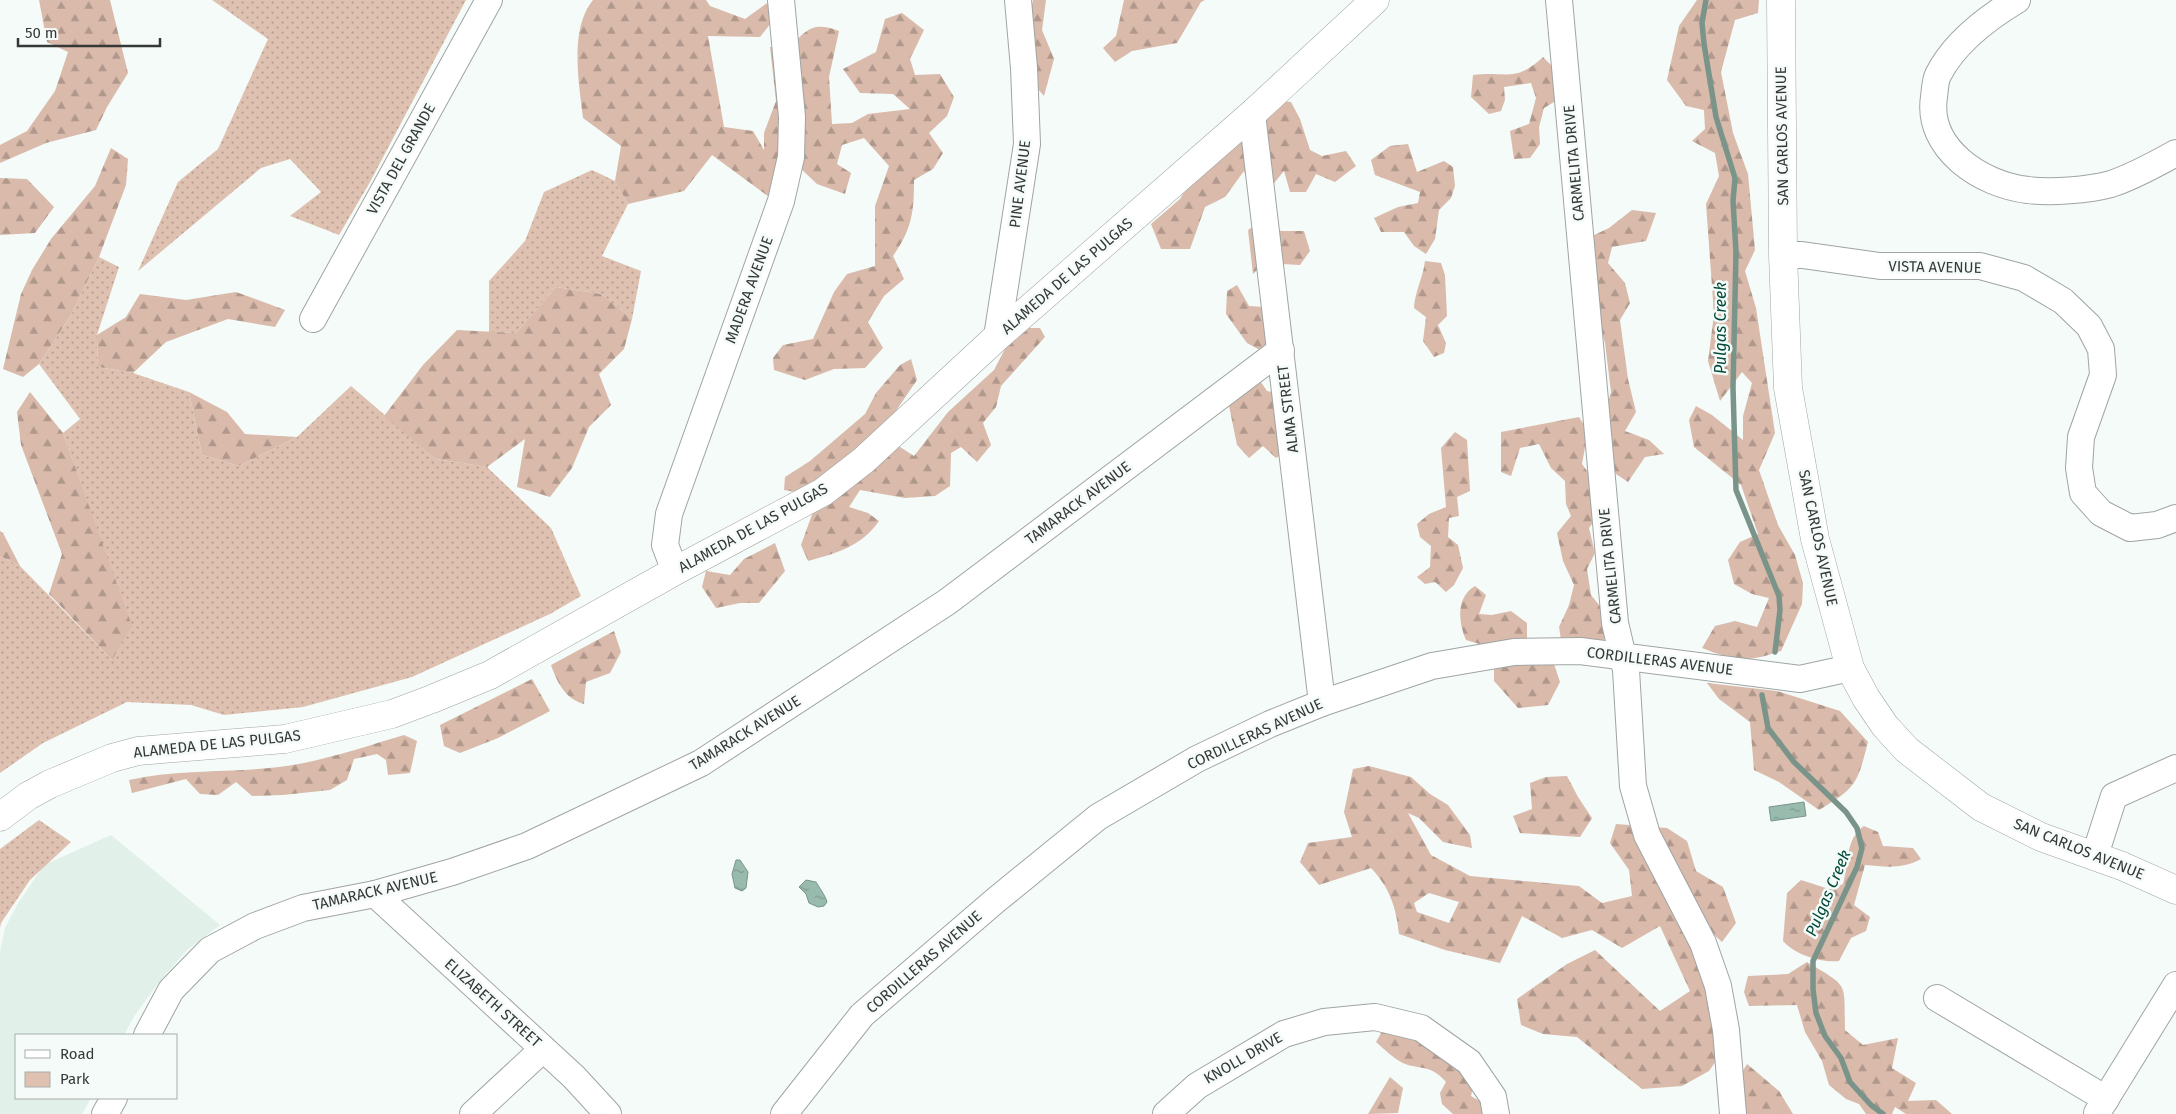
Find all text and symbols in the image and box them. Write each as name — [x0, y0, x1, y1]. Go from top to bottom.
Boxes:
scale bar — [18, 15, 160, 47]
text: 50 m — [25, 24, 58, 42]
street label: SAN CARLOS AVENUE — [1772, 66, 1792, 206]
street label: VISTA DEL GRANDE — [363, 100, 439, 218]
street label: CARMELITA DRIVE — [1560, 104, 1588, 222]
street label: PINE AVENUE — [1006, 139, 1034, 229]
street label: ALAMEDA DE LAS PULGAS — [998, 214, 1136, 338]
street label: MADERA AVENUE — [721, 234, 777, 346]
street label: VISTA AVENUE — [1888, 257, 1982, 277]
water label: Pulgas Creek — [1711, 282, 1730, 374]
street label: ALMA STREET — [1274, 364, 1302, 454]
street label: TAMARACK AVENUE — [1022, 457, 1134, 549]
street label: SAN CARLOS AVENUE — [1795, 468, 1841, 608]
street label: ALAMEDA DE LAS PULGAS — [675, 479, 831, 577]
street label: CARMELITA DRIVE — [1595, 507, 1625, 625]
street label: CORDILLERAS AVENUE — [1586, 643, 1734, 679]
street label: TAMARACK AVENUE — [686, 692, 804, 774]
street label: CORDILLERAS AVENUE — [1184, 695, 1326, 773]
street label: ALAMEDA DE LAS PULGAS — [133, 726, 301, 762]
street label: SAN CARLOS AVENUE — [2011, 815, 2147, 883]
water label: Pulgas Creek — [1801, 847, 1855, 939]
street label: TAMARACK AVENUE — [311, 868, 439, 914]
street label: CORDILLERAS AVENUE — [862, 907, 986, 1017]
street label: ELIZABETH STREET — [441, 955, 545, 1051]
street label: KNOLL DRIVE — [1200, 1028, 1286, 1088]
legend — [15, 1034, 178, 1099]
text: Road — [60, 1045, 95, 1063]
text: Park — [60, 1070, 90, 1088]

